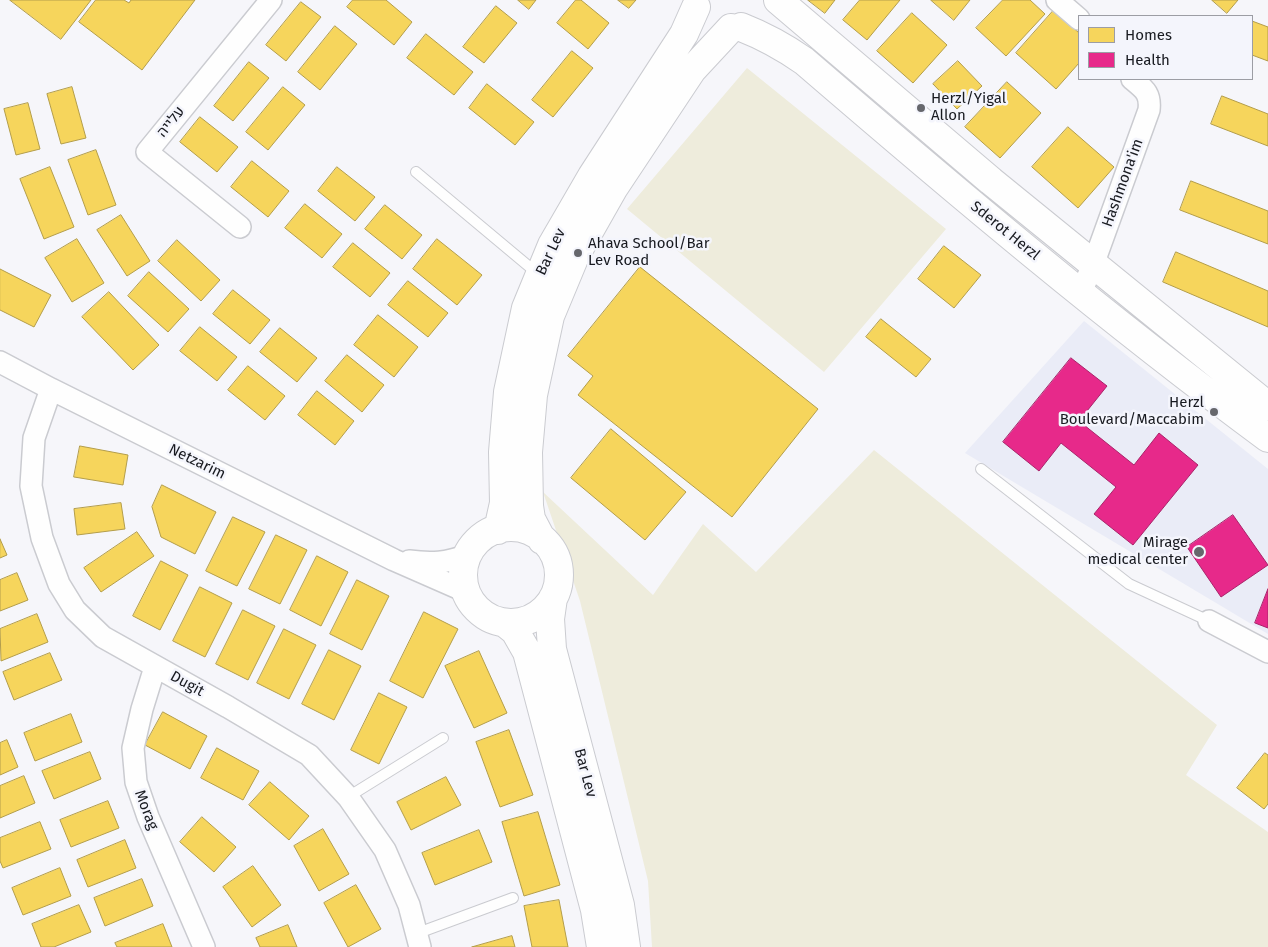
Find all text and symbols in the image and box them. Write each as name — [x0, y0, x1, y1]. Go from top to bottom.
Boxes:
legend — [1078, 15, 1253, 80]
text: Homes — [1125, 26, 1172, 44]
text: Health — [1125, 51, 1170, 69]
place label: Herzl/Yigal Allon — [931, 90, 1006, 125]
marker: Herzl/Yigal Allon — [915, 102, 927, 114]
street label: עלייה — [153, 103, 189, 141]
street label: Hashmona'im — [1099, 136, 1147, 230]
street label: Sderot Herzl — [967, 198, 1043, 264]
street label: Bar Lev — [532, 226, 570, 278]
place label: Ahava School/Bar Lev Road — [588, 235, 710, 270]
marker: Ahava School/Bar Lev Road — [572, 247, 584, 259]
place label: Herzl Boulevard/Maccabim — [1060, 394, 1204, 429]
marker: Herzl Boulevard/Maccabim — [1208, 406, 1220, 418]
street label: Netzarim — [166, 440, 228, 484]
place label: Mirage medical center — [1087, 534, 1188, 569]
marker: Mirage medical center — [1192, 545, 1206, 559]
street label: Dugit — [167, 667, 207, 701]
street label: Bar Lev — [570, 747, 600, 799]
street label: Morag — [130, 787, 162, 833]

